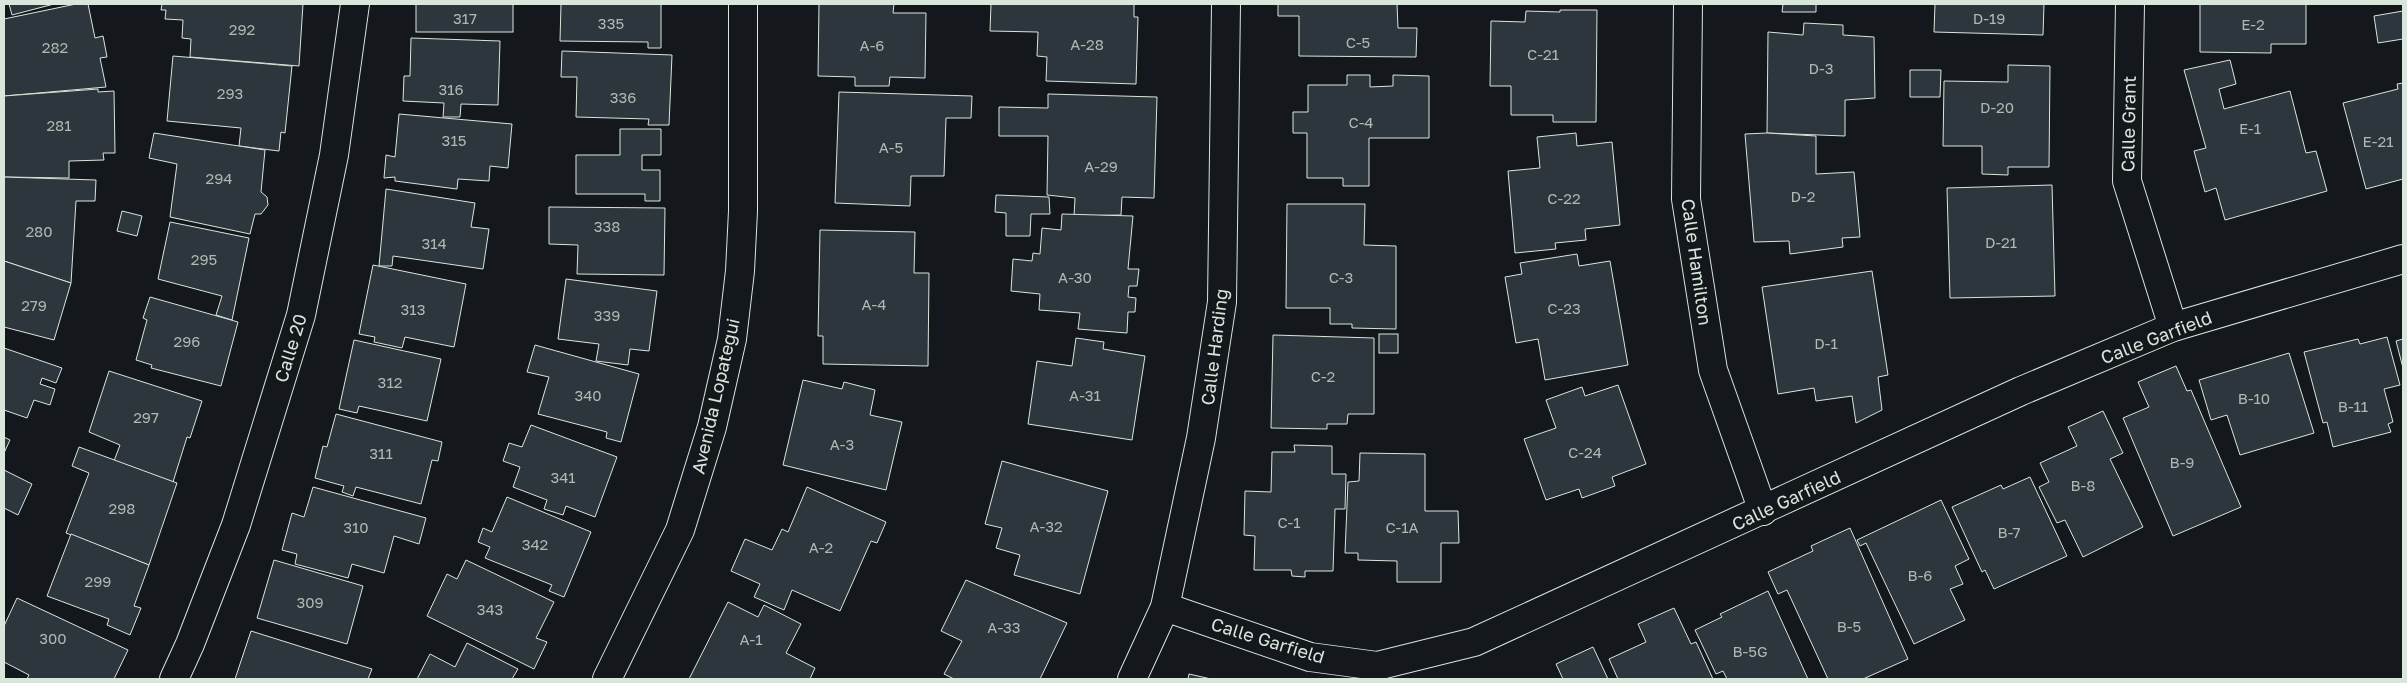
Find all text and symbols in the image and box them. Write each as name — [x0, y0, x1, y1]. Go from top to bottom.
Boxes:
house number: 317 — [453, 9, 477, 27]
house number: D-19 — [1973, 9, 2005, 27]
house number: 335 — [598, 14, 624, 32]
house number: E-2 — [2241, 15, 2265, 33]
house number: 292 — [229, 20, 255, 38]
house number: C-5 — [1346, 33, 1370, 51]
house number: A-28 — [1070, 35, 1104, 53]
house number: A-6 — [860, 36, 884, 54]
house number: 282 — [42, 38, 68, 56]
house number: C-21 — [1527, 45, 1559, 63]
house number: D-3 — [1809, 59, 1833, 77]
street label: Calle Grant — [2116, 76, 2140, 172]
house number: 316 — [438, 80, 464, 98]
house number: 293 — [217, 84, 243, 102]
house number: 336 — [610, 88, 636, 106]
house number: D-20 — [1980, 98, 2014, 116]
house number: C-4 — [1348, 113, 1374, 131]
house number: 281 — [46, 116, 72, 134]
house number: E-1 — [2239, 119, 2261, 137]
house number: 315 — [442, 131, 466, 149]
house number: E-21 — [2363, 132, 2393, 150]
house number: A-5 — [879, 138, 903, 156]
house number: A-29 — [1084, 157, 1118, 175]
house number: 294 — [206, 169, 232, 187]
house number: D-2 — [1791, 187, 1815, 205]
house number: C-22 — [1547, 189, 1581, 207]
street label: Calle Hamilton — [1677, 197, 1717, 327]
house number: 338 — [594, 217, 620, 235]
house number: 280 — [25, 222, 53, 240]
house number: D-21 — [1985, 233, 2017, 251]
house number: 314 — [421, 234, 447, 252]
house number: 295 — [191, 250, 217, 268]
house number: A-30 — [1058, 268, 1092, 286]
house number: C-3 — [1329, 268, 1353, 286]
street label: Calle Harding — [1196, 287, 1232, 407]
house number: A-4 — [862, 295, 886, 313]
house number: 279 — [21, 296, 47, 314]
house number: C-23 — [1547, 299, 1581, 317]
house number: 313 — [401, 300, 425, 318]
house number: 339 — [594, 306, 620, 324]
street label: Calle Garfield — [2097, 306, 2215, 368]
street label: Calle 20 — [269, 311, 311, 385]
street label: Avenida Lopategui — [686, 316, 744, 476]
house number: 296 — [174, 332, 200, 350]
house number: D-1 — [1814, 334, 1838, 352]
house number: C-2 — [1311, 367, 1335, 385]
house number: 312 — [378, 373, 402, 391]
house number: 340 — [574, 386, 602, 404]
house number: A-31 — [1069, 386, 1101, 404]
house number: B-10 — [2238, 389, 2270, 407]
house number: B-11 — [2338, 397, 2368, 415]
house number: 297 — [133, 408, 159, 426]
house number: A-3 — [830, 435, 854, 453]
house number: C-24 — [1568, 443, 1602, 461]
house number: 311 — [369, 444, 393, 462]
house number: B-9 — [2170, 453, 2194, 471]
street label: Calle Garfield — [1728, 465, 1844, 535]
house number: 341 — [550, 468, 576, 486]
house number: B-8 — [2071, 476, 2095, 494]
house number: 298 — [109, 499, 135, 517]
house number: C-1 — [1277, 513, 1301, 531]
house number: A-32 — [1029, 517, 1063, 535]
house number: 310 — [343, 518, 369, 536]
house number: C-1A — [1385, 518, 1419, 536]
house number: B-7 — [1998, 523, 2020, 541]
house number: 342 — [522, 535, 548, 553]
house number: A-2 — [809, 538, 833, 556]
house number: B-6 — [1908, 566, 1932, 584]
house number: 299 — [85, 572, 111, 590]
house number: 309 — [296, 593, 324, 611]
house number: 343 — [477, 600, 503, 618]
street label: Calle Garfield — [1209, 612, 1327, 668]
house number: B-5 — [1837, 617, 1861, 635]
house number: A-33 — [987, 618, 1021, 636]
house number: 300 — [39, 629, 67, 647]
house number: A-1 — [739, 630, 763, 648]
house number: B-5G — [1732, 642, 1768, 660]

